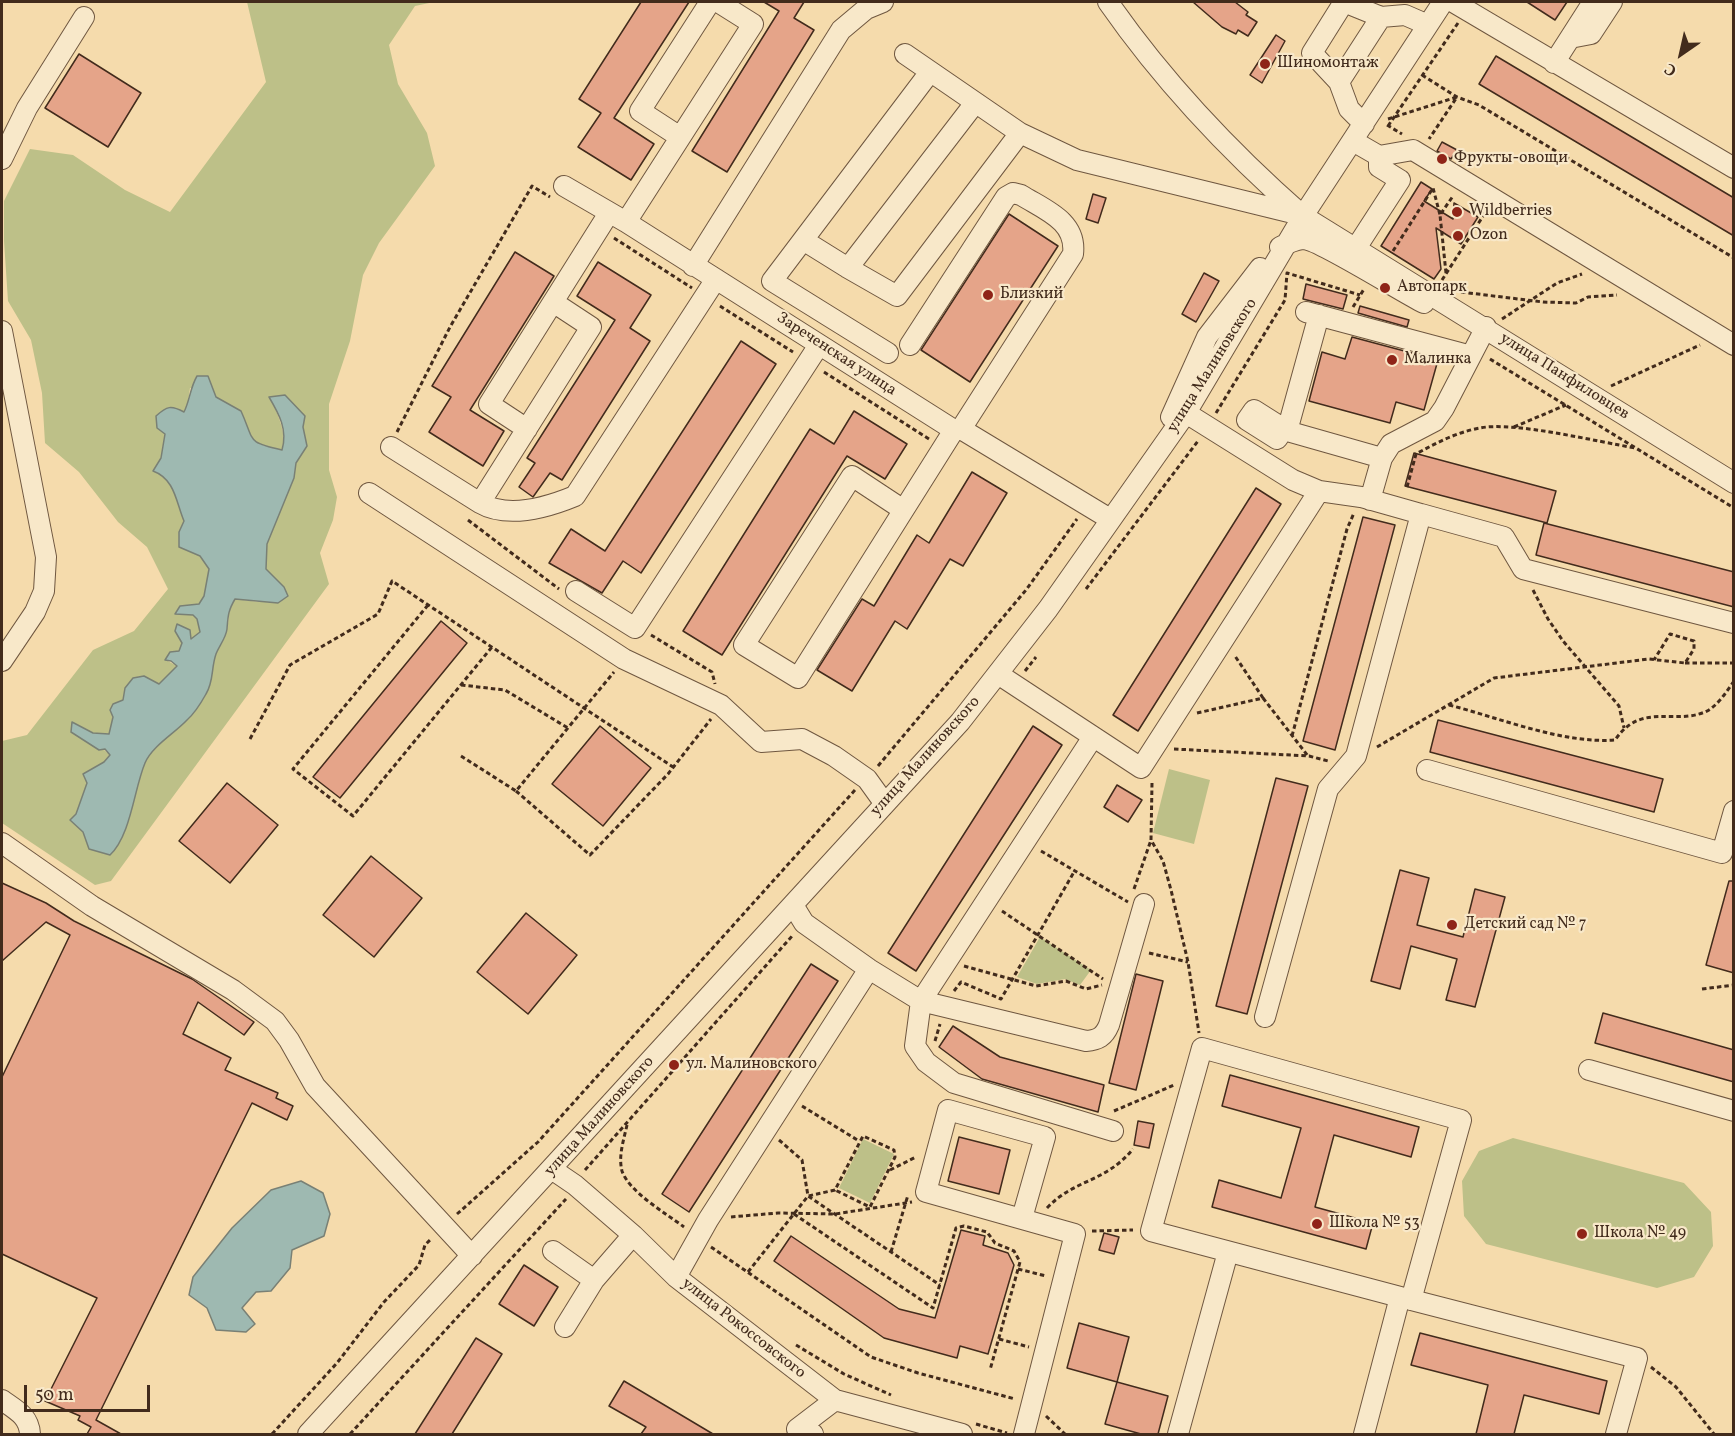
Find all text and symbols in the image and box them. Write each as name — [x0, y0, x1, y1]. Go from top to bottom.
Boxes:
north arrow — [1651, 24, 1711, 84]
place label: Шиномонтаж — [1277, 54, 1379, 74]
marker: Шиномонтаж — [1258, 57, 1272, 71]
text: С — [1661, 57, 1681, 81]
place label: Фрукты-овощи — [1454, 149, 1568, 169]
marker: Фрукты-овощи — [1435, 152, 1449, 166]
place label: Wildberries — [1469, 202, 1552, 222]
marker: Wildberries — [1450, 205, 1464, 219]
place label: Ozon — [1470, 226, 1508, 246]
marker: Ozon — [1451, 229, 1465, 243]
place label: Автопарк — [1397, 278, 1467, 298]
marker: Автопарк — [1378, 281, 1392, 295]
place label: Близкий — [1000, 285, 1063, 305]
marker: Близкий — [981, 288, 995, 302]
street label: улица Малиновского — [1164, 295, 1262, 437]
street label: Зареченская улица — [772, 309, 900, 401]
street label: улица Панфиловцев — [1496, 329, 1632, 425]
place label: Малинка — [1404, 350, 1472, 370]
marker: Малинка — [1385, 353, 1399, 367]
street label: улица Малиновского — [867, 693, 985, 821]
place label: Детский сад № 7 — [1464, 915, 1586, 935]
marker: Детский сад № 7 — [1445, 918, 1459, 932]
street label: улица Малиновского — [541, 1053, 659, 1181]
place label: ул. Малиновского — [686, 1055, 817, 1075]
marker: ул. Малиновского — [667, 1058, 681, 1072]
place label: Школа № 53 — [1329, 1214, 1420, 1234]
marker: Школа № 53 — [1310, 1217, 1324, 1231]
place label: Школа № 49 — [1594, 1224, 1686, 1244]
marker: Школа № 49 — [1575, 1227, 1589, 1241]
street label: улица Рокоссовского — [677, 1275, 809, 1383]
scale bar — [27, 1373, 153, 1411]
text: 50 m — [35, 1383, 74, 1408]

